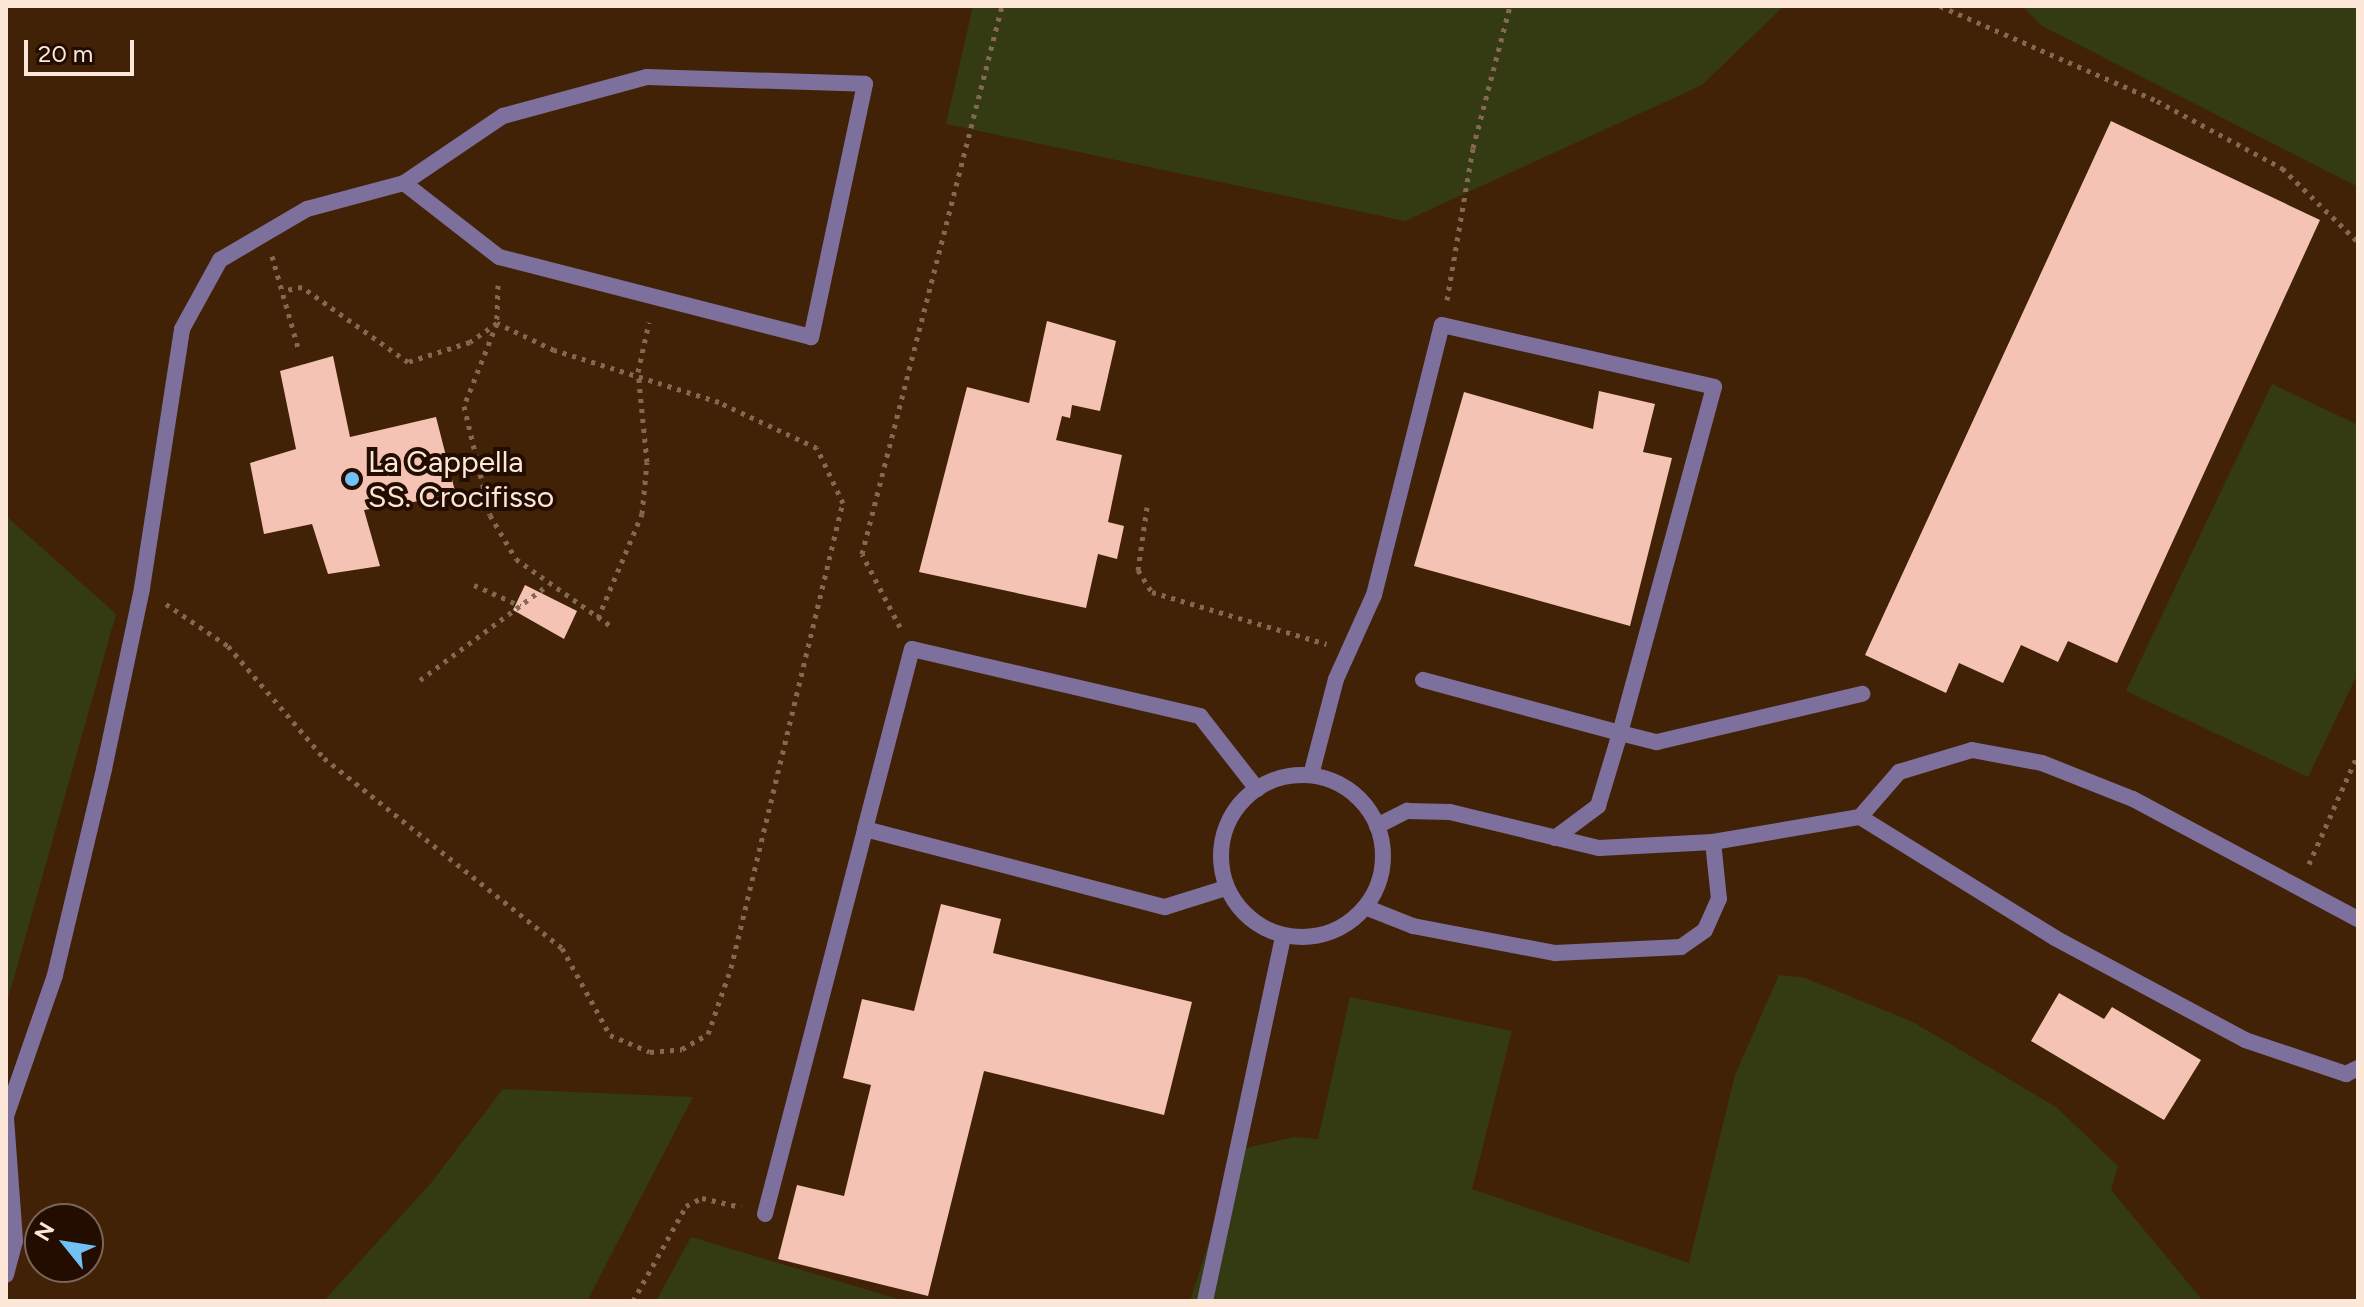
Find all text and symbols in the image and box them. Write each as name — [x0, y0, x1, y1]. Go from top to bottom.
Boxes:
scale bar — [28, 24, 138, 74]
text: 20 m — [38, 39, 93, 68]
place label: La Cappella SS. Crocifisso — [368, 444, 554, 514]
marker: La Cappella SS. Crocifisso — [343, 470, 361, 488]
north arrow — [24, 1203, 104, 1283]
text: N — [29, 1218, 60, 1246]

